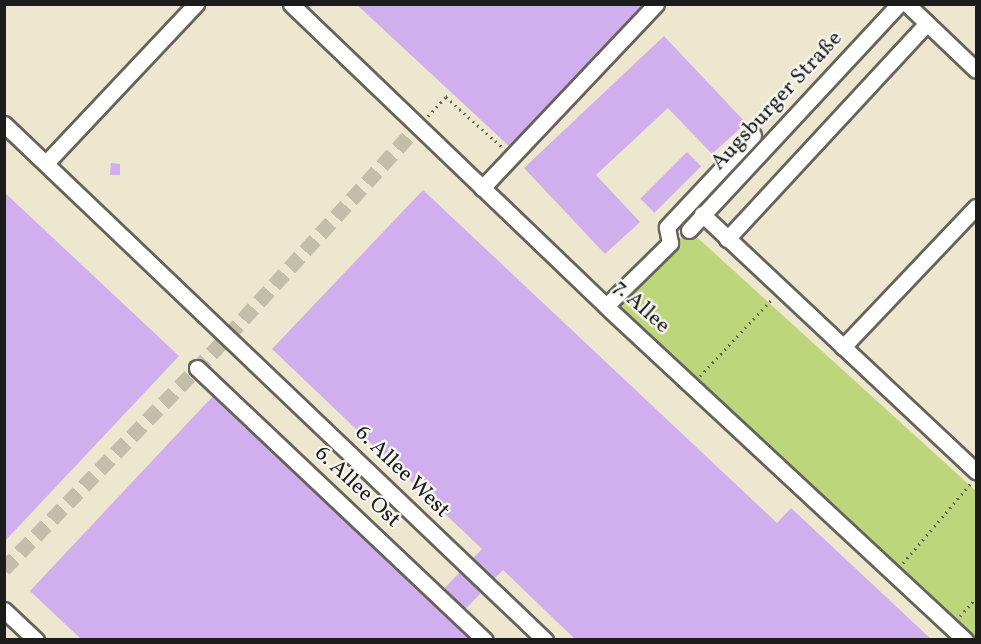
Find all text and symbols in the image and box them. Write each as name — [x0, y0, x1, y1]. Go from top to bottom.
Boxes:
street label: Augsburger Straße — [706, 26, 848, 176]
street label: 7. Allee — [607, 275, 675, 339]
street label: 6. Allee West — [349, 420, 455, 524]
street label: 6. Allee Ost — [309, 441, 405, 533]

